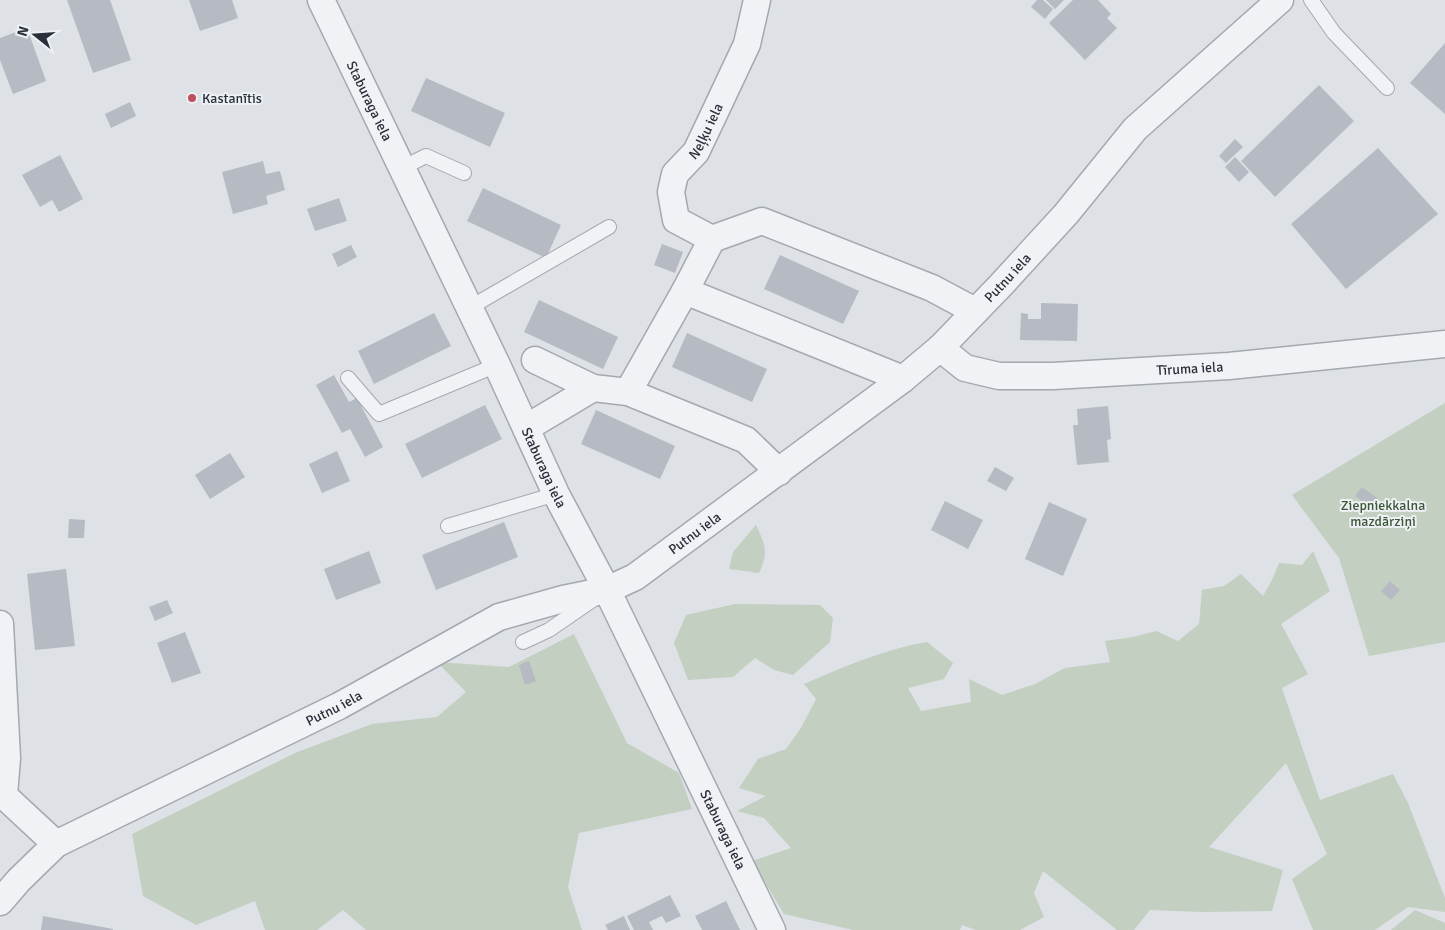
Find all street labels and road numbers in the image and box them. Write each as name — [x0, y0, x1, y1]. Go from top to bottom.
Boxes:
street label: Staburaga iela — [343, 58, 396, 144]
street label: Neļķu iela — [685, 101, 727, 163]
street label: Putnu iela — [981, 250, 1035, 306]
street label: Tīruma iela — [1156, 358, 1224, 379]
street label: Staburaga iela — [518, 425, 570, 511]
street label: Putnu iela — [665, 508, 724, 558]
street label: Putnu iela — [303, 687, 365, 730]
street label: Staburaga iela — [696, 787, 749, 872]

